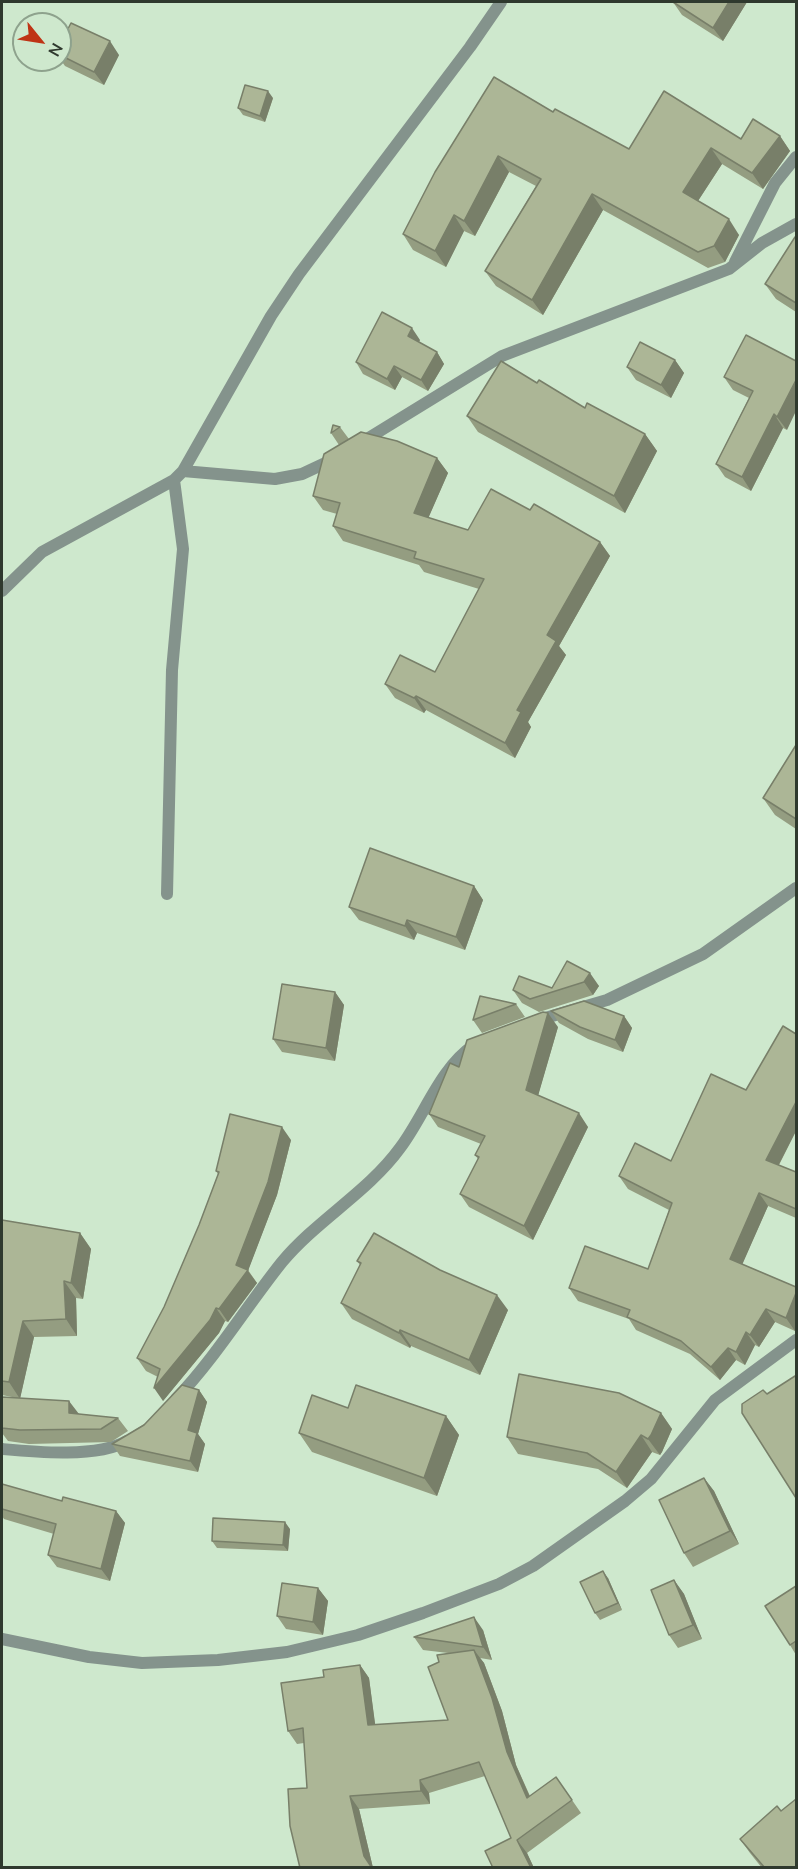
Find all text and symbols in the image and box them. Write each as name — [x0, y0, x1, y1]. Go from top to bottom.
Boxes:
north arrow — [12, 12, 72, 72]
text: N — [44, 40, 68, 60]

